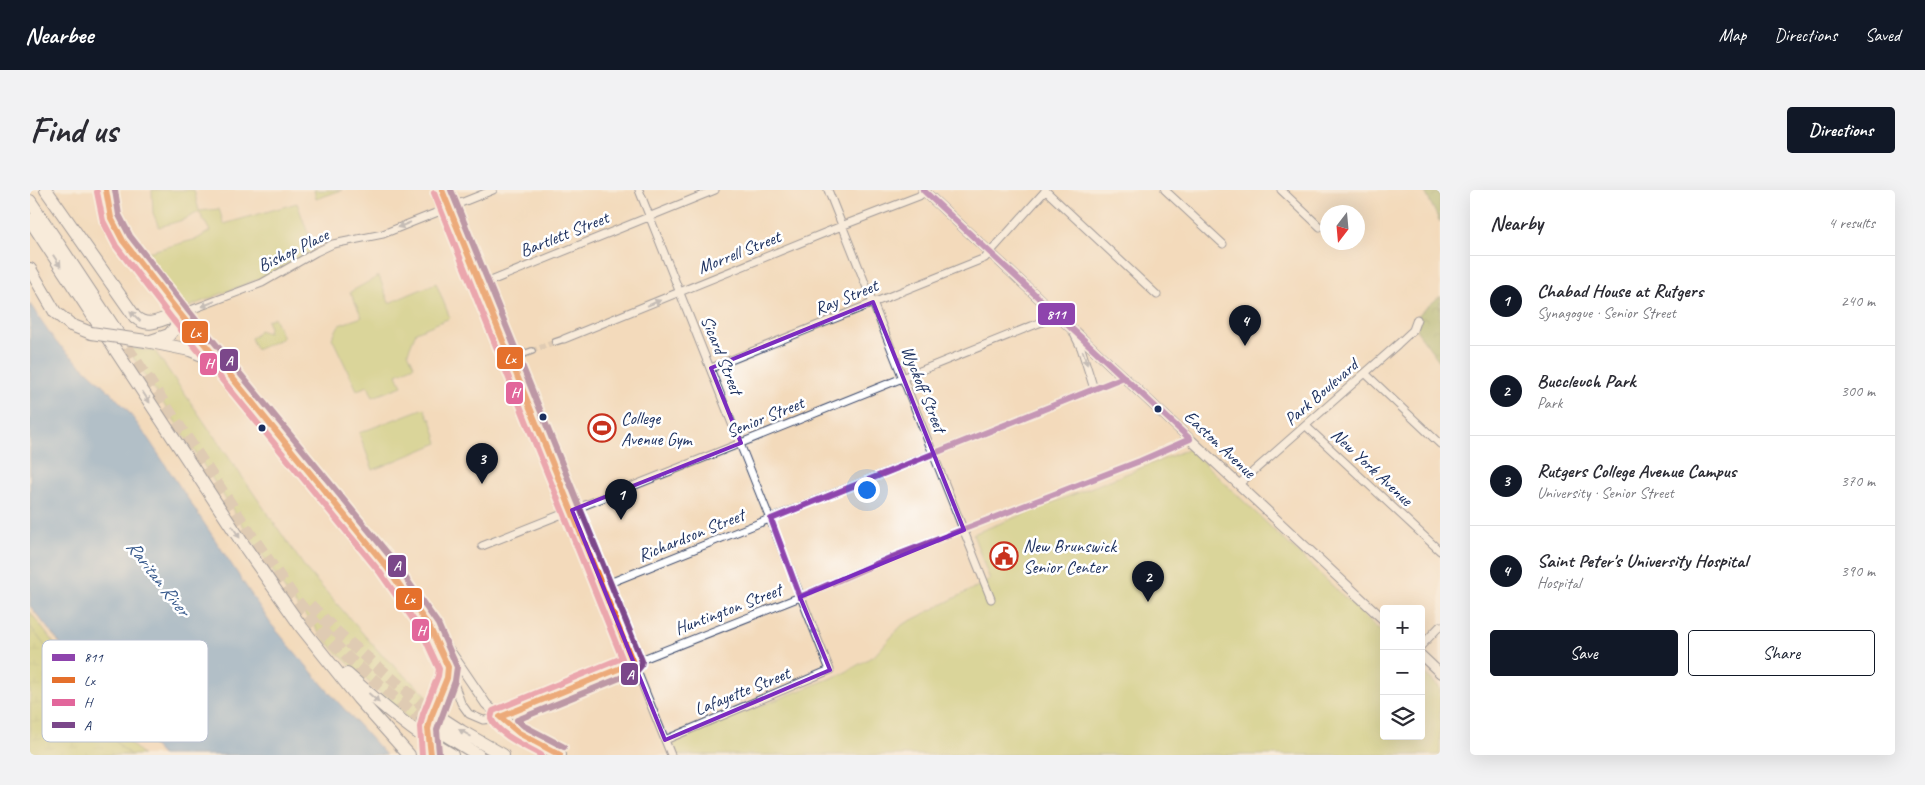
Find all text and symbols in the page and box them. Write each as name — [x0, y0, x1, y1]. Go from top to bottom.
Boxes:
text: Nearbee — [25, 20, 93, 50]
text: Map — [1719, 24, 1746, 46]
text: Directions — [1774, 24, 1837, 46]
text: Saved — [1865, 24, 1900, 46]
button: Directions — [1787, 107, 1895, 153]
text: Find us — [30, 108, 117, 153]
street label: Bartlett Street — [516, 205, 613, 262]
north arrow — [1320, 205, 1365, 250]
text: Nearby — [1490, 210, 1543, 236]
text: 4 results — [1828, 213, 1875, 233]
one-way arrow — [396, 221, 411, 229]
street label: Bishop Place — [254, 223, 333, 277]
street label: Morrell Street — [694, 225, 786, 279]
one-way arrow — [52, 254, 62, 268]
street label: Ray Street — [811, 274, 883, 320]
text: Chabad House at Rutgers — [1537, 279, 1703, 303]
text: 1 — [1502, 291, 1510, 311]
text: 240 m — [1841, 291, 1875, 311]
one-way arrow — [647, 298, 661, 306]
one-way arrow — [201, 301, 215, 309]
line badge: 811 — [1037, 302, 1076, 326]
text: Synagogue · Senior Street — [1537, 303, 1676, 323]
pin: 4 — [1229, 305, 1261, 346]
text: 811 — [1047, 306, 1067, 323]
one-way arrow — [130, 310, 142, 322]
street label: Sicard Street — [696, 312, 749, 401]
line badge: Lx — [181, 320, 209, 344]
text: Lx — [190, 324, 202, 341]
street label: Wyckoff Street — [897, 343, 952, 438]
line badge: Lx — [496, 346, 524, 370]
line badge: A — [219, 348, 239, 372]
text: Lx — [505, 350, 517, 367]
one-way arrow — [1081, 351, 1089, 366]
line badge: H — [199, 352, 218, 376]
text: A — [225, 352, 233, 369]
street label: Park Boulevard — [1280, 352, 1365, 430]
text: H — [205, 355, 216, 372]
text: Buccleuch Park — [1537, 369, 1635, 393]
line badge: H — [505, 381, 524, 405]
text: 2 — [1502, 381, 1510, 401]
text: 300 m — [1841, 381, 1875, 401]
text: H — [511, 384, 522, 401]
one-way arrow — [142, 390, 151, 403]
street label: Senior Street — [723, 391, 809, 443]
text: Park — [1537, 393, 1562, 413]
unlabelled marker — [1153, 404, 1163, 414]
street label: Easton Avenue — [1180, 405, 1261, 483]
place label: College Avenue Gym — [621, 407, 694, 450]
unlabelled marker — [538, 412, 548, 422]
sports icon: College Avenue Gym — [587, 413, 617, 443]
unlabelled marker — [257, 423, 267, 433]
street label: New York Avenue — [1327, 424, 1418, 511]
pin: 3 — [466, 443, 498, 484]
text: Rutgers College Avenue Campus — [1537, 459, 1736, 483]
text: 3 — [1502, 471, 1510, 491]
text: 370 m — [1841, 471, 1875, 491]
your location — [854, 477, 880, 503]
pin: 1 — [605, 479, 637, 520]
text: University · Senior Street — [1537, 483, 1674, 503]
street label: Richardson Street — [635, 503, 750, 566]
one-way arrow — [231, 526, 241, 539]
water label: Raritan River — [121, 535, 197, 623]
place label: New Brunswick Senior Center — [1023, 535, 1117, 578]
public building icon: New Brunswick Senior Center — [989, 541, 1019, 571]
text: Saint Peter's University Hospital — [1537, 549, 1748, 573]
line badge: A — [387, 554, 407, 578]
text: A — [393, 557, 401, 574]
pin: 2 — [1132, 561, 1164, 602]
text: 4 — [1502, 561, 1510, 581]
text: 390 m — [1841, 561, 1875, 581]
text: Hospital — [1537, 573, 1581, 593]
street label: Huntington Street — [671, 577, 787, 639]
line badge: Lx — [395, 587, 423, 611]
text: Lx — [404, 590, 416, 607]
map controls — [1380, 605, 1425, 740]
button: + — [1380, 605, 1425, 650]
line badge: H — [411, 618, 430, 642]
text: H — [417, 622, 428, 639]
one-way arrow — [811, 626, 819, 641]
button: Save — [1490, 630, 1678, 676]
button: Share — [1688, 630, 1875, 676]
legend — [42, 640, 208, 742]
text: 811 — [84, 649, 104, 666]
button: − — [1380, 650, 1425, 695]
street label: Lafayette Street — [691, 661, 795, 720]
line badge: A — [620, 662, 639, 686]
text: A — [626, 666, 634, 683]
text: Lx — [84, 672, 96, 689]
one-way arrow — [368, 693, 381, 704]
text: H — [84, 694, 94, 711]
button: layers — [1380, 695, 1425, 740]
text: A — [84, 717, 92, 734]
one-way arrow — [458, 729, 471, 738]

